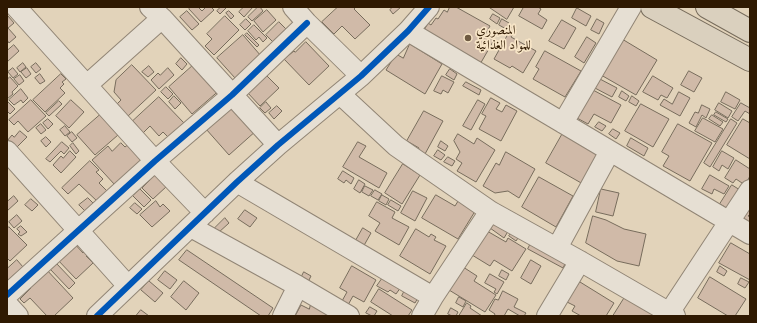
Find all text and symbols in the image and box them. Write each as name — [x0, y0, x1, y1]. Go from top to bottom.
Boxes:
place label: المنصوري للمواد الغذائية — [476, 23, 531, 54]
marker: المنصوري للمواد الغذائية — [463, 33, 473, 43]

